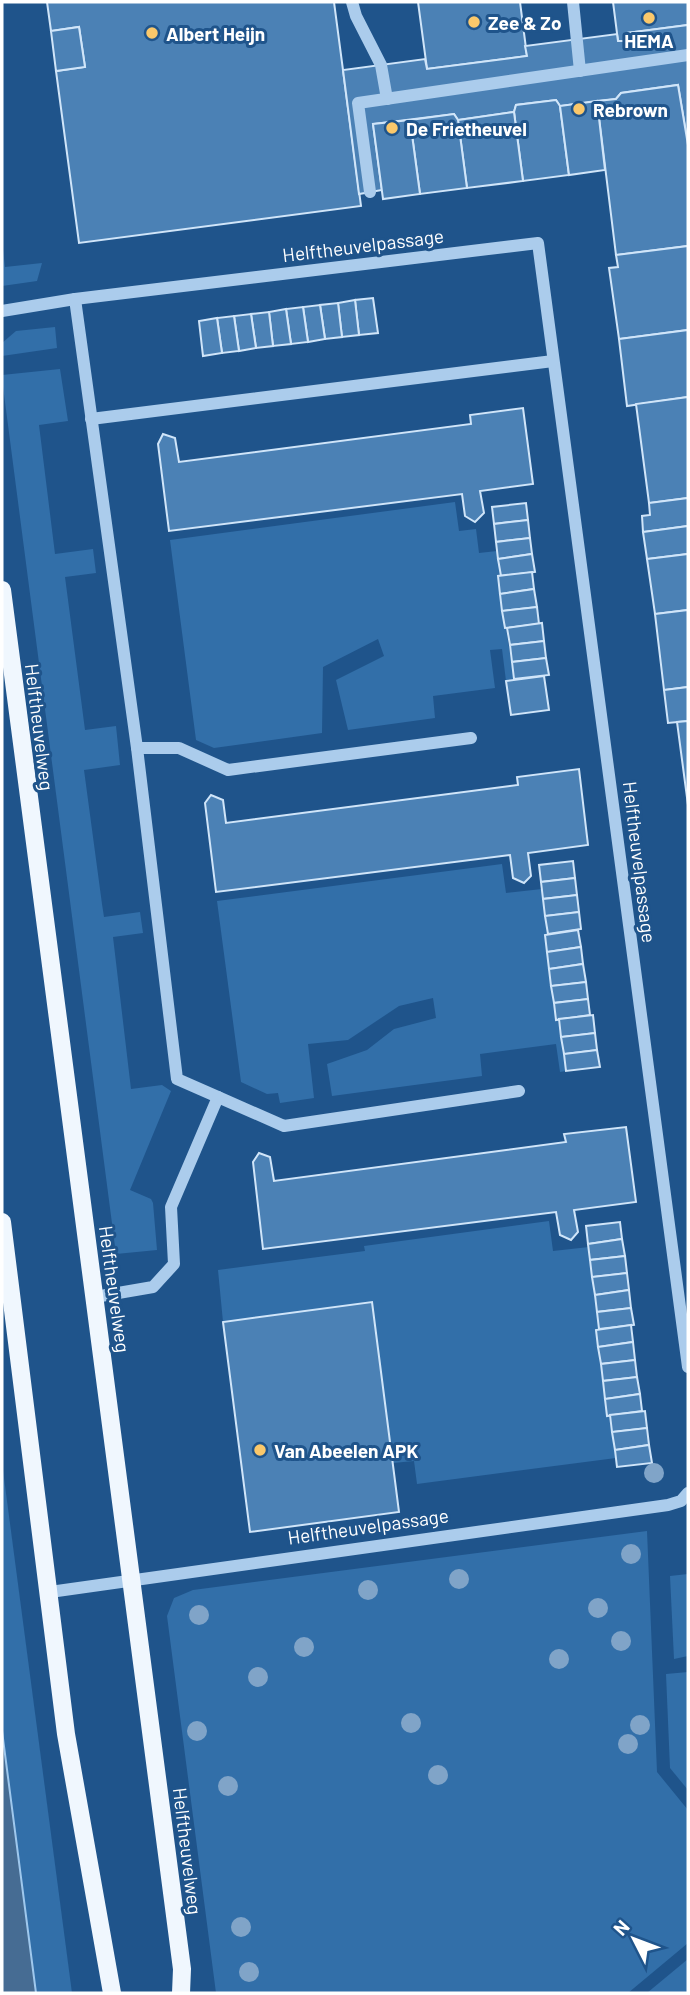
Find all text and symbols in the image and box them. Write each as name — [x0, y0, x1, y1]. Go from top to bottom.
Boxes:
marker: HEMA — [641, 10, 657, 26]
place label: Zee & Zo — [488, 11, 562, 34]
marker: Zee & Zo — [466, 14, 482, 30]
place label: Albert Heijn — [166, 22, 265, 45]
marker: Albert Heijn — [144, 25, 160, 41]
place label: HEMA — [624, 29, 674, 52]
place label: Rebrown — [593, 98, 668, 121]
marker: Rebrown — [571, 101, 587, 117]
place label: De Frietheuvel — [406, 117, 527, 140]
marker: De Frietheuvel — [384, 120, 400, 136]
street label: Helftheuvelpassage — [281, 224, 445, 266]
street label: Helftheuvelweg — [21, 662, 59, 792]
street label: Helftheuvelpassage — [619, 780, 661, 944]
street label: Helftheuvelweg — [95, 1224, 135, 1354]
place label: Van Abeelen APK — [274, 1439, 418, 1462]
marker: Van Abeelen APK — [252, 1442, 268, 1458]
street label: Helftheuvelpassage — [286, 1503, 450, 1549]
street label: Helftheuvelweg — [169, 1786, 207, 1916]
north arrow — [599, 1904, 669, 1974]
text: N — [608, 1915, 634, 1940]

